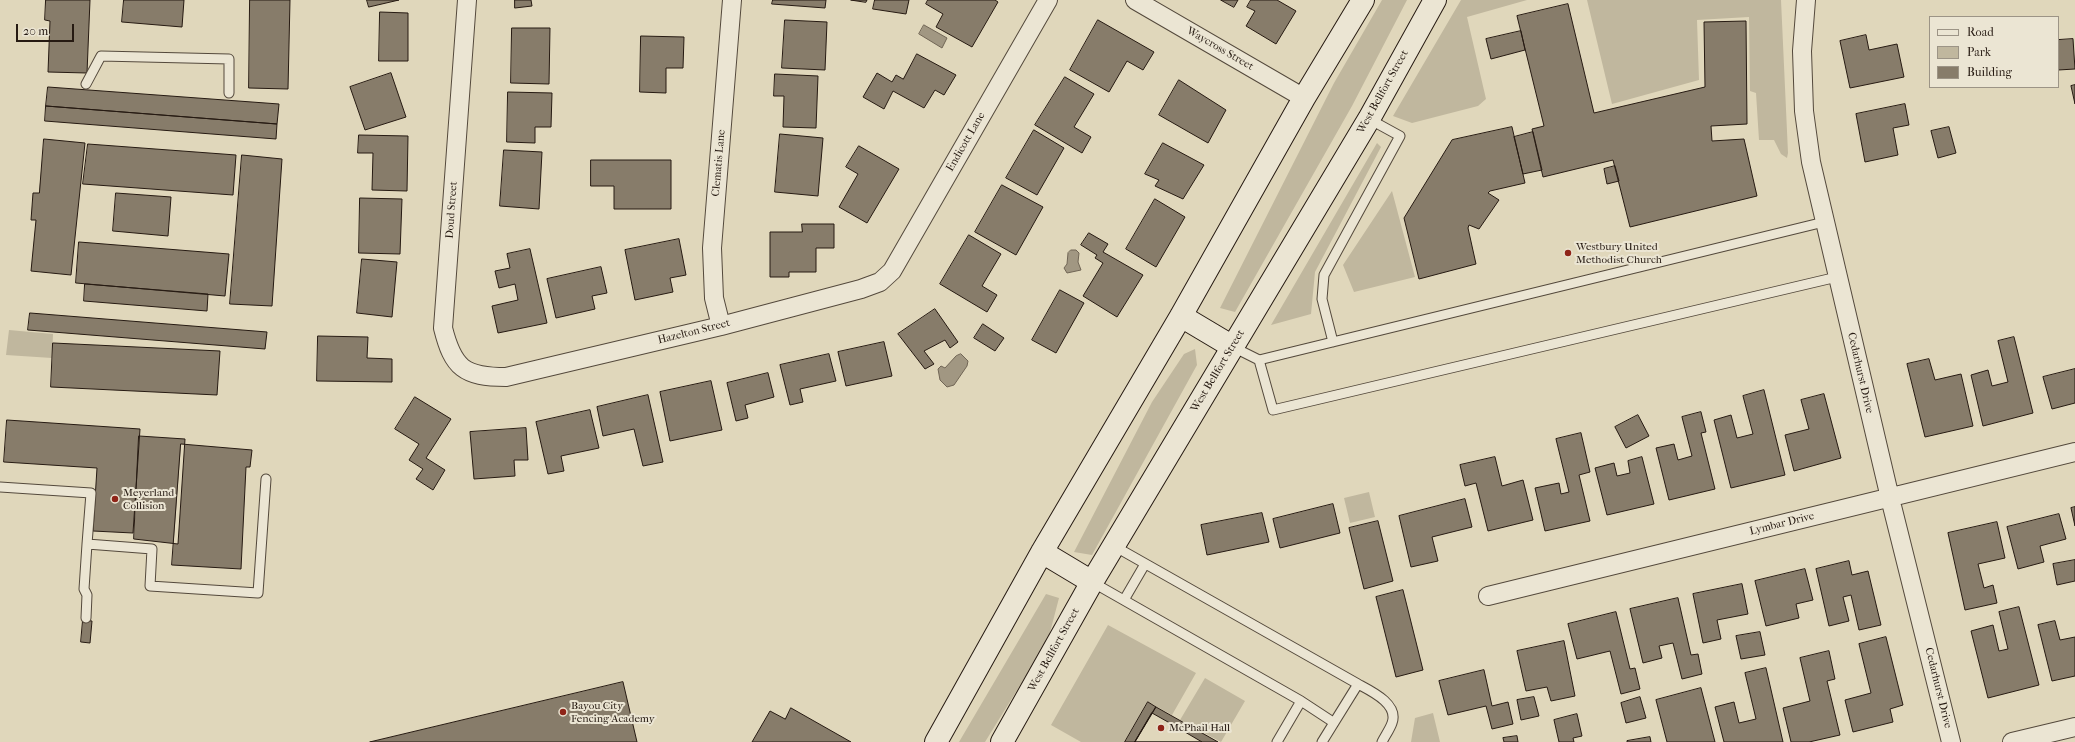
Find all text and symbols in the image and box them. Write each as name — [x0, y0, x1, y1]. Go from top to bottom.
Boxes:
scale bar — [18, 16, 76, 42]
legend — [1929, 16, 2059, 88]
text: 20 m — [23, 24, 48, 38]
street label: Waycross Street — [1184, 24, 1256, 74]
text: Road — [1967, 25, 1994, 39]
text: Park — [1967, 45, 1991, 59]
street label: West Bellfort Street — [1355, 48, 1411, 136]
text: Building — [1967, 65, 2012, 79]
street label: Endicott Lane — [944, 110, 988, 174]
street label: Clematis Lane — [709, 129, 729, 197]
street label: Doud Street — [443, 181, 461, 239]
place label: Westbury United Methodist Church — [1576, 240, 1662, 266]
marker: Westbury United Methodist Church — [1563, 248, 1573, 258]
street label: Hazelton Street — [656, 317, 732, 347]
street label: West Bellfort Street — [1188, 328, 1248, 414]
street label: Cedarhurst Drive — [1844, 331, 1876, 415]
place label: Meyerland Collision — [123, 486, 174, 512]
marker: Meyerland Collision — [110, 494, 120, 504]
street label: Lymbar Drive — [1748, 510, 1816, 538]
street label: West Bellfort Street — [1026, 606, 1082, 694]
street label: Cedarhurst Drive — [1922, 646, 1954, 730]
place label: Bayou City Fencing Academy — [571, 699, 655, 725]
marker: Bayou City Fencing Academy — [558, 707, 568, 717]
place label: McPhail Hall — [1169, 721, 1230, 735]
marker: McPhail Hall — [1156, 723, 1166, 733]

